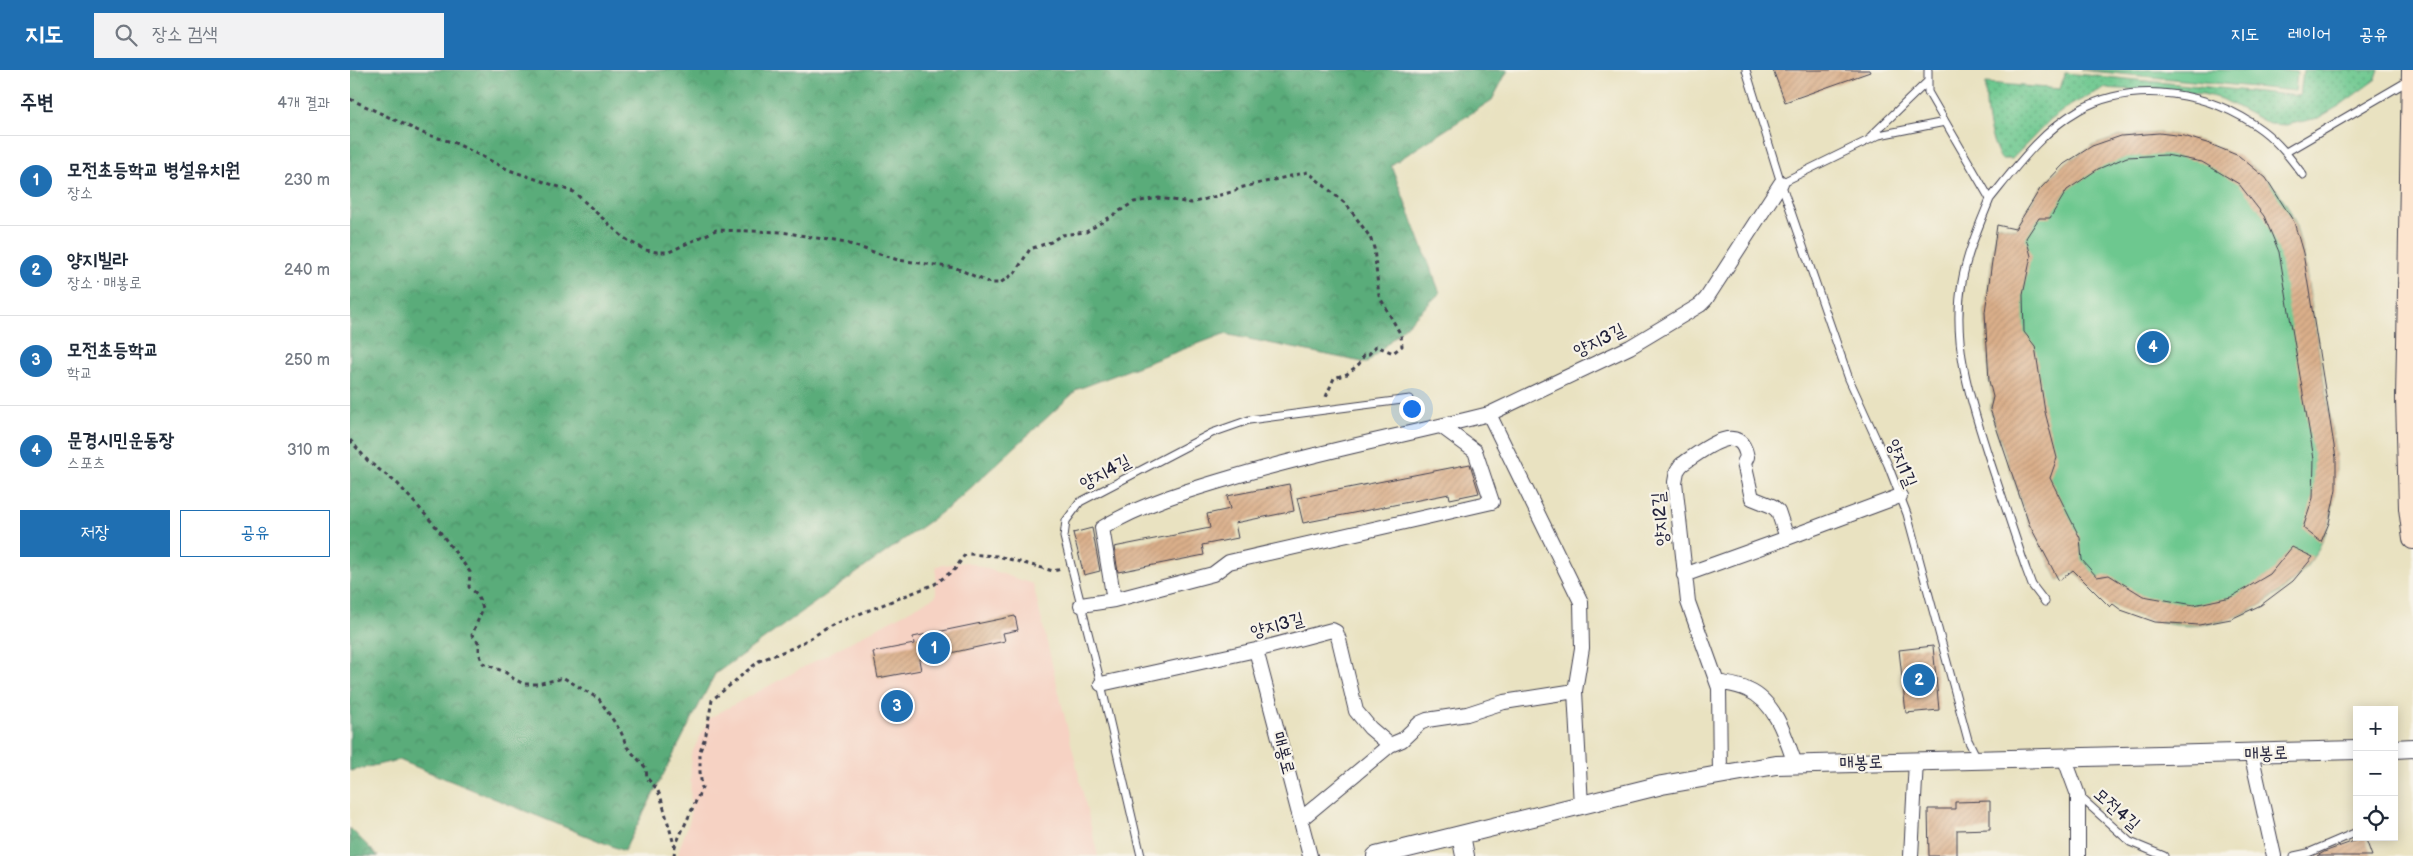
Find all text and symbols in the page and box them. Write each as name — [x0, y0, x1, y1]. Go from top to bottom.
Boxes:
search box — [94, 13, 444, 58]
text: 지도 — [25, 20, 64, 49]
icon: search — [112, 21, 140, 49]
text: 장소 검색 — [152, 23, 218, 46]
text: 지도 — [2231, 24, 2260, 45]
text: 레이어 — [2288, 24, 2331, 45]
text: 공유 — [2359, 24, 2388, 45]
text: 주변 — [20, 90, 54, 115]
text: 4개 결과 — [277, 94, 330, 113]
text: 모전초등학교 병설유치원 — [67, 159, 240, 182]
text: 1 — [33, 171, 39, 190]
text: 230 m — [284, 171, 330, 190]
text: 장소 — [67, 184, 93, 203]
text: 양지빌라 — [67, 249, 128, 272]
text: 2 — [31, 261, 41, 280]
text: 240 m — [284, 261, 330, 280]
text: 장소 · 매봉로 — [67, 274, 142, 293]
street label: 양지3길 — [1570, 319, 1629, 362]
pin: 4 — [2137, 328, 2169, 366]
text: 모전초등학교 — [67, 339, 159, 362]
text: 3 — [31, 351, 41, 370]
text: 250 m — [284, 351, 330, 370]
text: 학교 — [67, 364, 93, 383]
your location — [1399, 396, 1425, 422]
text: 문경시민운동장 — [67, 429, 174, 452]
street label: 양지1길 — [1882, 436, 1921, 491]
text: 4 — [31, 441, 41, 460]
text: 310 m — [287, 441, 330, 460]
street label: 양지4길 — [1076, 450, 1135, 494]
text: 스포츠 — [67, 454, 106, 473]
street label: 양지2길 — [1648, 491, 1673, 547]
button: 저장 — [20, 510, 170, 557]
button: 공유 — [180, 510, 330, 557]
street label: 양지3길 — [1248, 608, 1307, 643]
pin: 1 — [918, 629, 950, 667]
pin: 2 — [1903, 661, 1935, 699]
pin: 3 — [881, 687, 913, 725]
map controls — [2353, 706, 2398, 841]
button: + — [2353, 706, 2398, 751]
street label: 매봉로 — [1268, 729, 1299, 777]
street label: 매봉로 — [2244, 742, 2288, 765]
street label: 매봉로 — [1839, 751, 1883, 774]
button: − — [2353, 751, 2398, 796]
street label: 모전4길 — [2089, 784, 2144, 835]
button: locate — [2353, 796, 2398, 841]

